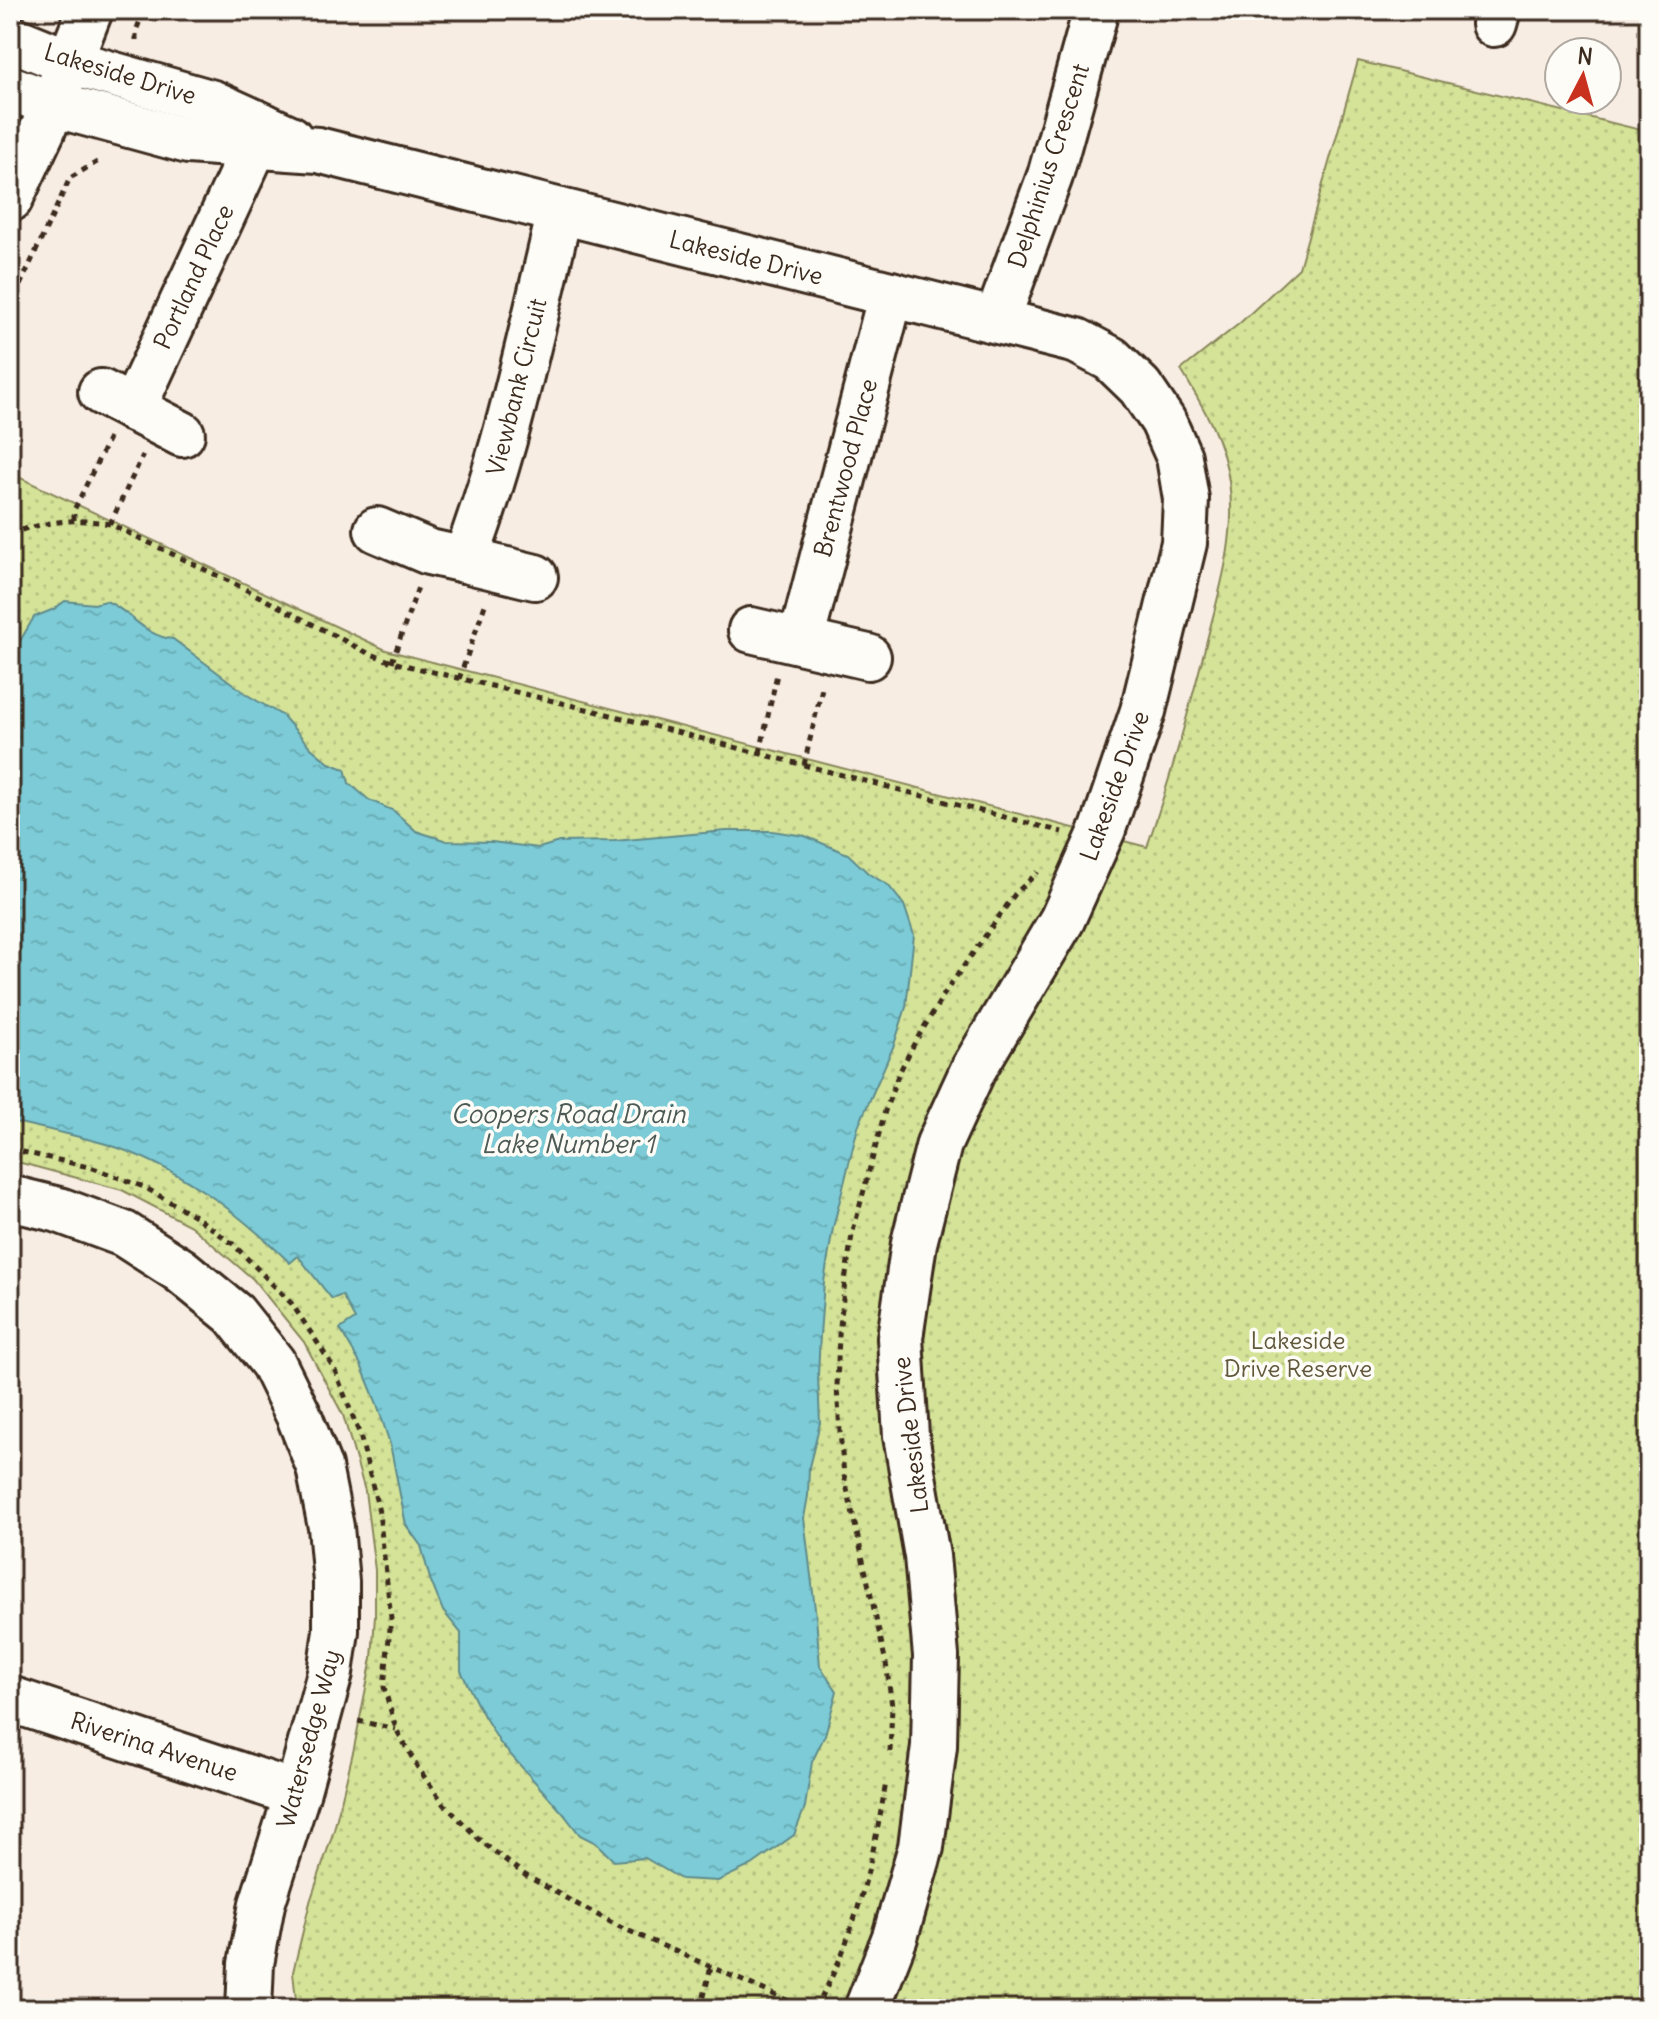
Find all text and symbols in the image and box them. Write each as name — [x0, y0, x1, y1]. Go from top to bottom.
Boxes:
street label: Lakeside Drive — [41, 36, 200, 110]
north arrow — [1543, 36, 1623, 116]
text: N — [1576, 41, 1594, 71]
street label: Delphinius Crescent — [1001, 60, 1095, 272]
street label: Portland Place — [146, 199, 240, 354]
street label: Lakeside Drive — [666, 223, 826, 291]
street label: Viewbank Circuit — [480, 295, 553, 478]
street label: Brentwood Place — [807, 375, 883, 560]
street label: Lakeside Drive — [1073, 707, 1155, 865]
water label: Coopers Road Drain Lake Number 1 — [450, 1097, 687, 1160]
park label: Lakeside Drive Reserve — [1224, 1325, 1372, 1383]
street label: Lakeside Drive — [886, 1355, 934, 1515]
street label: Watersedge Way — [270, 1646, 346, 1831]
street label: Riverina Avenue — [67, 1705, 242, 1787]

